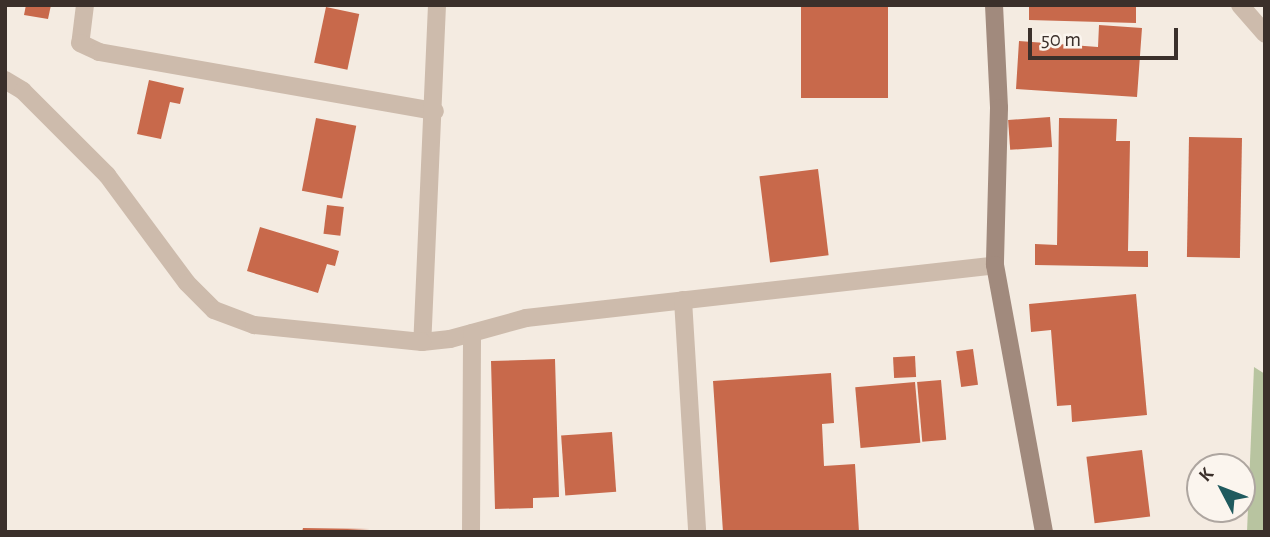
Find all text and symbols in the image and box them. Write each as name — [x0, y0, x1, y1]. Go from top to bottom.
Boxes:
scale bar — [1032, 14, 1182, 58]
text: 50 m — [1041, 29, 1081, 50]
north arrow — [1186, 453, 1256, 523]
text: K — [1196, 464, 1217, 485]

